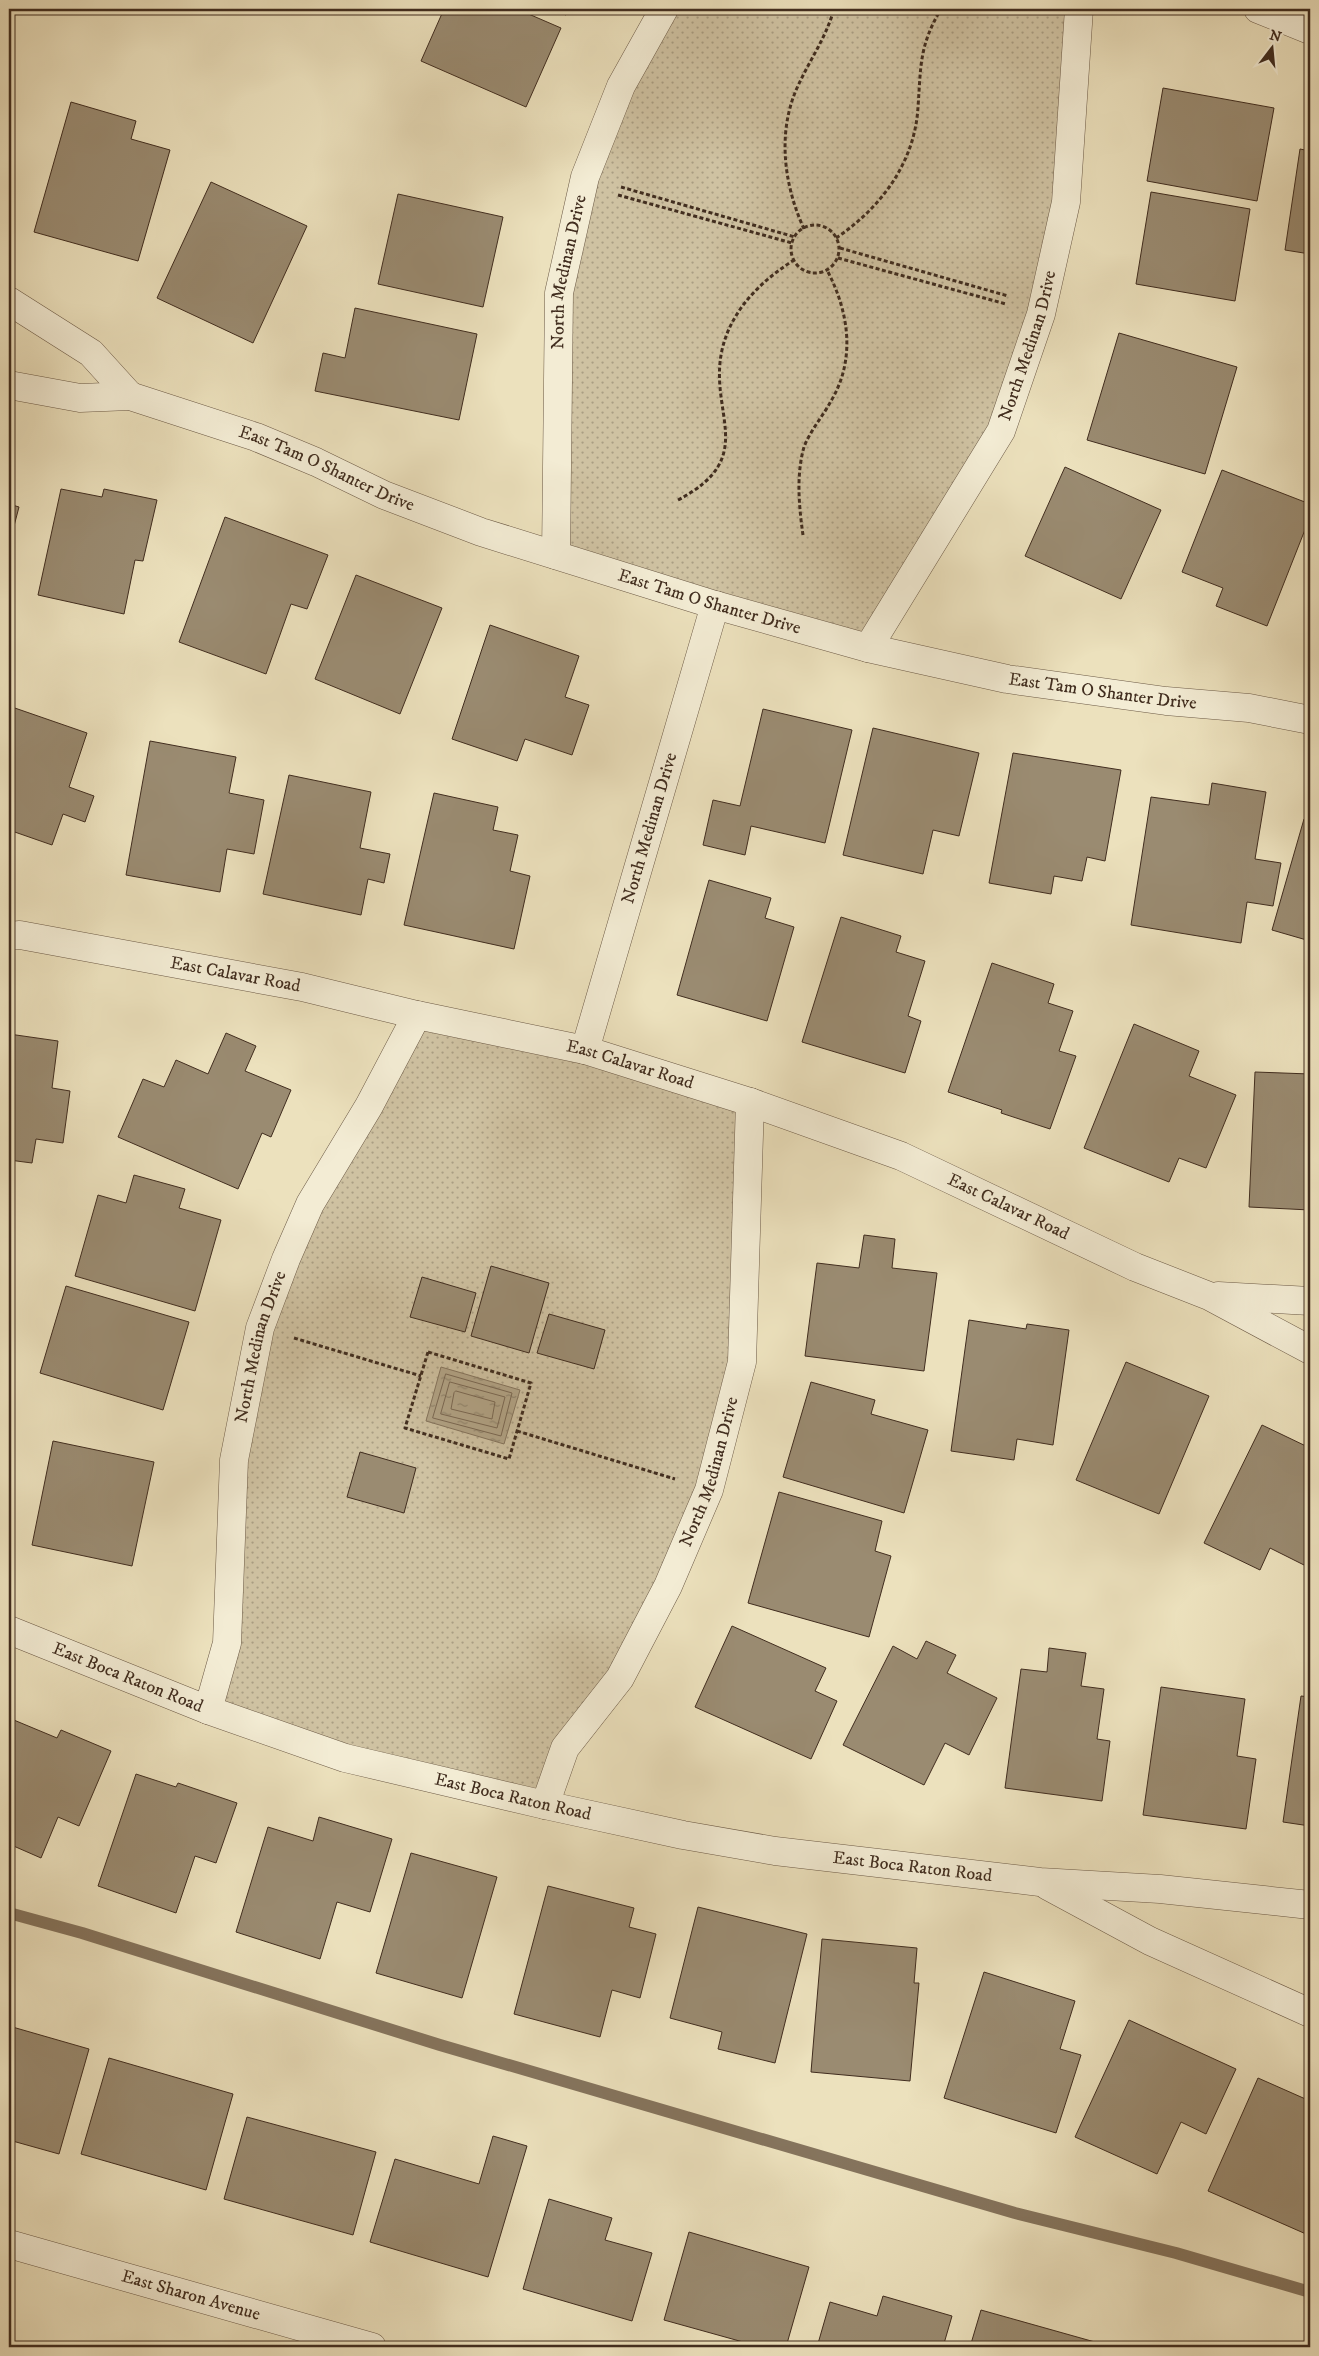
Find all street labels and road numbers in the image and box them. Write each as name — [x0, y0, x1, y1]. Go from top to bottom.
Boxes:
street label: North Medinan Drive — [547, 193, 592, 349]
street label: North Medinan Drive — [994, 269, 1061, 424]
street label: East Tam O Shanter Drive — [236, 421, 417, 516]
street label: East Tam O Shanter Drive — [615, 564, 803, 640]
street label: East Tam O Shanter Drive — [1007, 668, 1197, 715]
street label: North Medinan Drive — [617, 750, 682, 907]
street label: East Calavar Road — [168, 952, 302, 998]
street label: East Calavar Road — [564, 1035, 696, 1095]
street label: East Calavar Road — [944, 1169, 1073, 1245]
street label: North Medinan Drive — [231, 1268, 291, 1425]
street label: North Medinan Drive — [675, 1395, 744, 1550]
street label: East Boca Raton Road — [49, 1638, 206, 1718]
street label: East Boca Raton Road — [432, 1768, 593, 1826]
street label: East Boca Raton Road — [832, 1847, 993, 1887]
street label: East Sharon Avenue — [119, 2265, 263, 2326]

